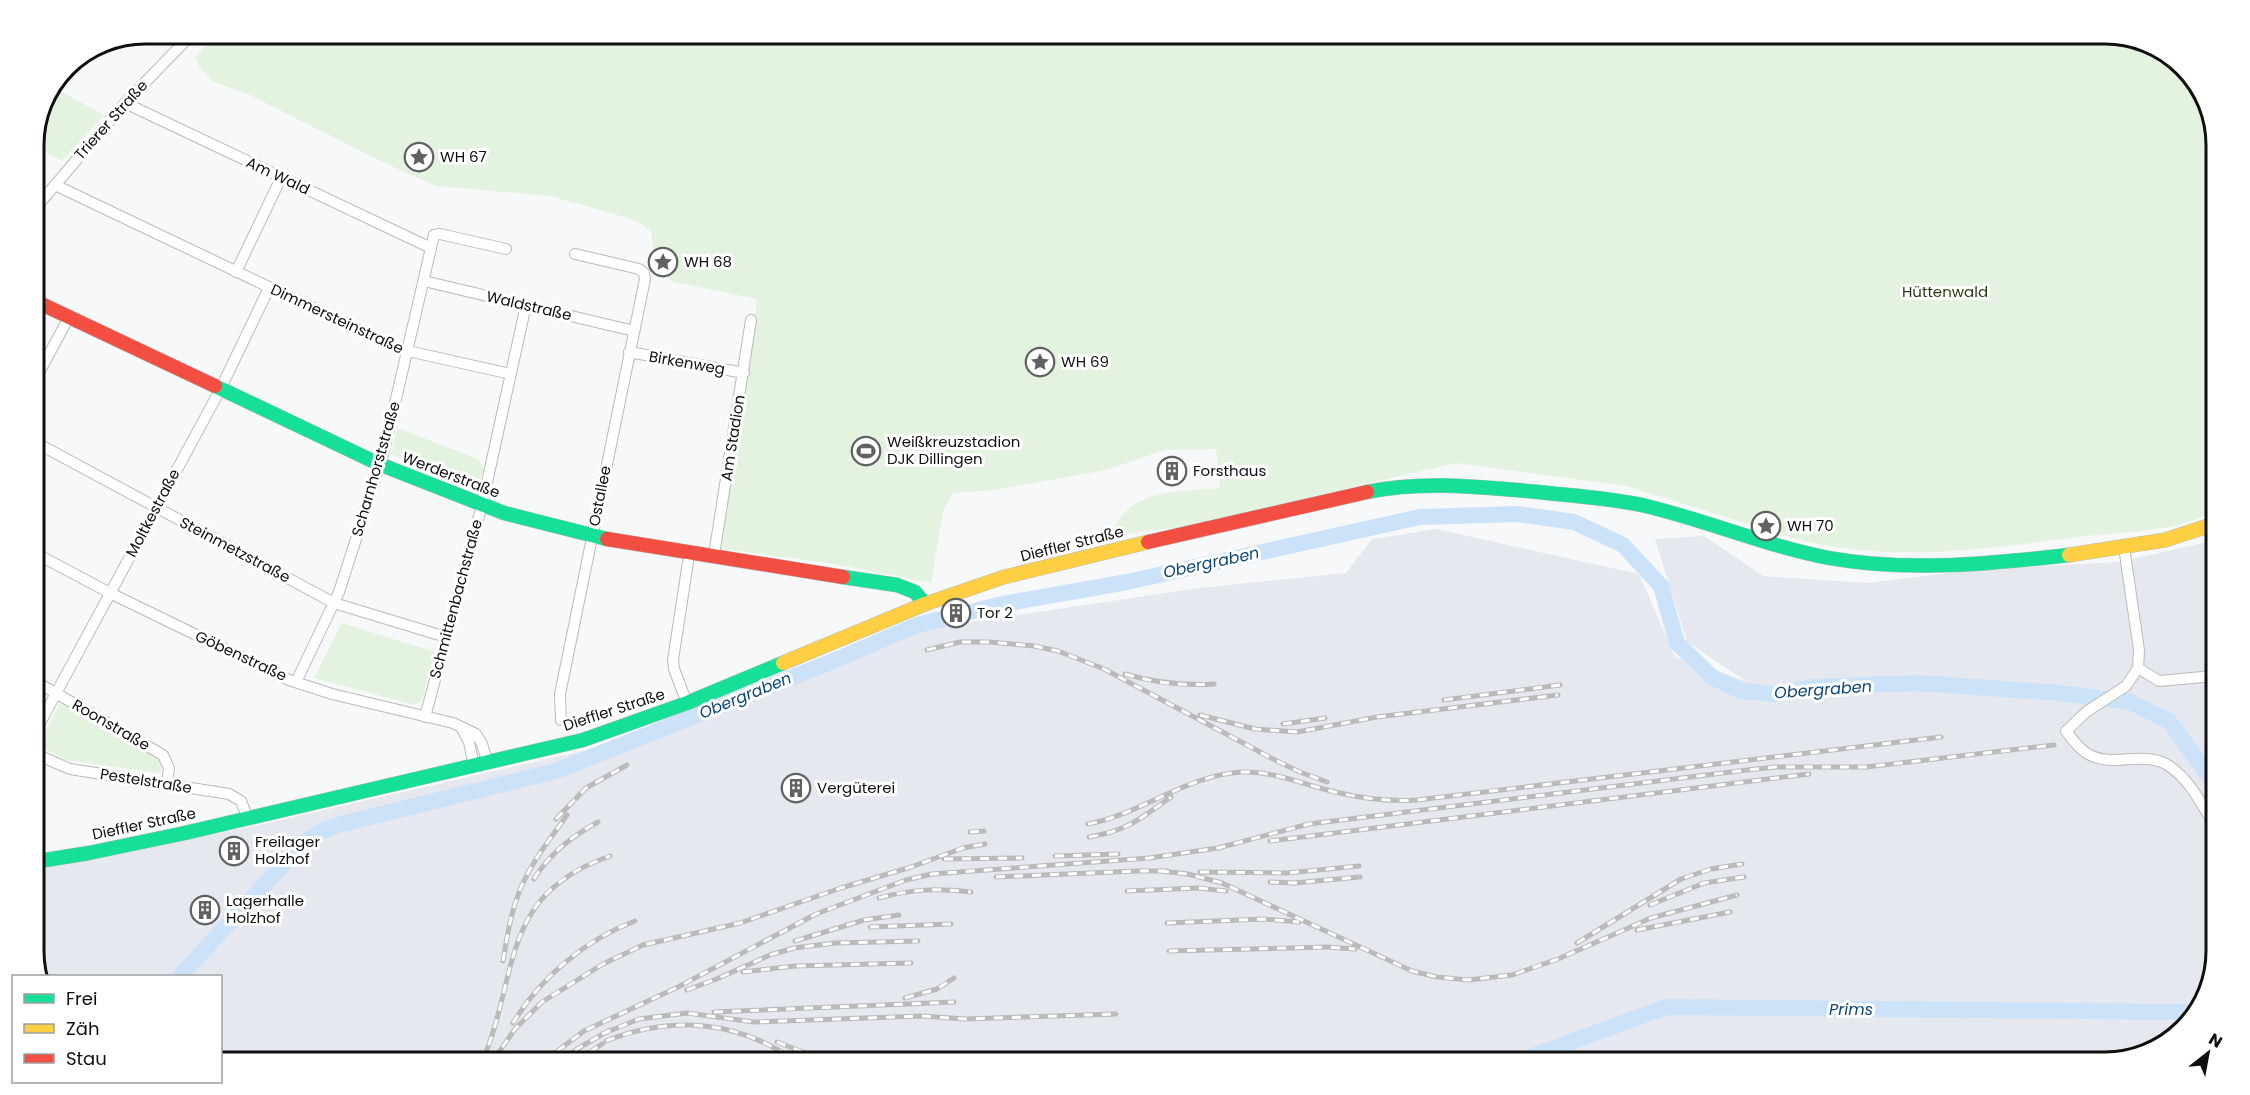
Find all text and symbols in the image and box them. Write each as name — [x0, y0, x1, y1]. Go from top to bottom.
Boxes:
street label: Trierer Straße — [69, 75, 152, 164]
place icon: WH 67 — [403, 141, 435, 173]
place label: WH 67 — [440, 146, 487, 167]
street label: Am Wald — [243, 152, 314, 199]
place icon: WH 68 — [647, 246, 679, 278]
place label: WH 68 — [684, 251, 732, 272]
street label: Dimmersteinstraße — [267, 278, 407, 359]
park label: Hüttenwald — [1902, 281, 1988, 302]
street label: Waldstraße — [484, 285, 574, 326]
street label: Birkenweg — [647, 345, 727, 380]
place icon: WH 69 — [1024, 346, 1056, 378]
place label: WH 69 — [1061, 351, 1109, 372]
street label: Am Stadion — [715, 393, 750, 483]
street label: Scharnhorststraße — [346, 399, 405, 539]
place label: Weißkreuzstadion DJK Dillingen — [887, 431, 1020, 469]
sports icon: Weißkreuzstadion DJK Dillingen — [850, 435, 882, 467]
street label: Werderstraße — [399, 446, 503, 503]
building icon: Forsthaus — [1156, 455, 1188, 487]
place label: Forsthaus — [1193, 460, 1266, 481]
street label: Ostallee — [583, 464, 616, 528]
street label: Moltkestraße — [120, 465, 185, 561]
place icon: WH 70 — [1750, 510, 1782, 542]
street label: Steinmetzstraße — [176, 512, 294, 588]
place label: WH 70 — [1787, 515, 1834, 536]
street label: Schmittenbachstraße — [424, 517, 487, 681]
street label: Dieffler Straße — [1018, 521, 1126, 566]
water label: Obergraben — [1161, 541, 1261, 584]
building icon: Tor 2 — [940, 597, 972, 629]
place label: Tor 2 — [977, 602, 1013, 623]
street label: Göbenstraße — [192, 625, 290, 686]
water label: Obergraben — [696, 666, 795, 724]
water label: Obergraben — [1773, 675, 1873, 704]
street label: Dieffler Straße — [560, 683, 667, 736]
street label: Roonstraße — [69, 694, 154, 755]
street label: Pestelstraße — [99, 763, 194, 798]
building icon: Vergüterei — [780, 772, 812, 804]
place label: Vergüterei — [817, 777, 895, 798]
street label: Dieffler Straße — [90, 802, 198, 845]
place label: Freilager Holzhof — [255, 831, 320, 869]
building icon: Freilager Holzhof — [218, 835, 250, 867]
place label: Lagerhalle Holzhof — [226, 890, 304, 928]
building icon: Lagerhalle Holzhof — [189, 894, 221, 926]
legend — [12, 975, 222, 1083]
text: Frei — [66, 986, 97, 1011]
water label: Prims — [1829, 998, 1873, 1021]
text: Zäh — [66, 1016, 99, 1041]
north arrow — [2178, 1023, 2238, 1083]
text: N — [2204, 1028, 2227, 1054]
text: Stau — [66, 1046, 107, 1071]

